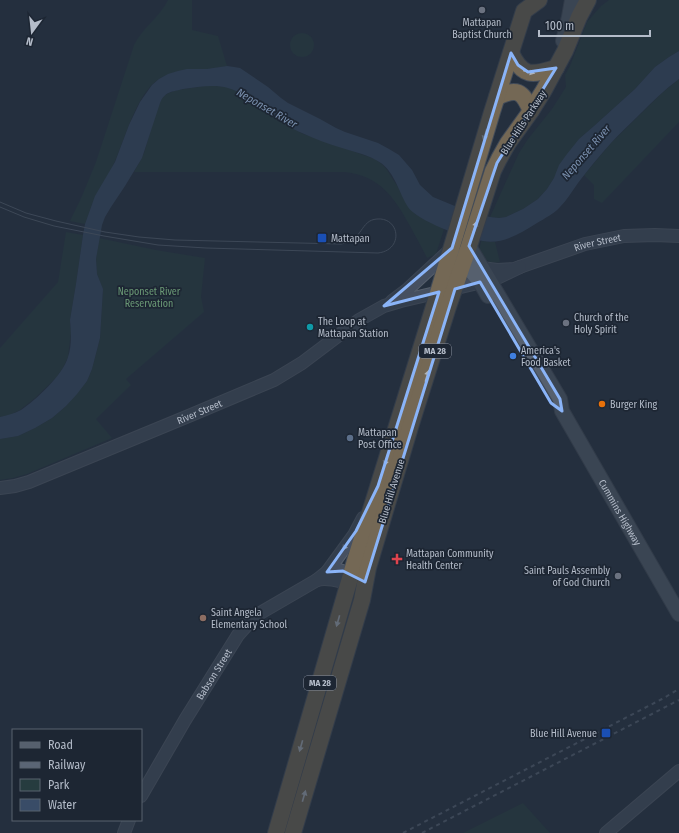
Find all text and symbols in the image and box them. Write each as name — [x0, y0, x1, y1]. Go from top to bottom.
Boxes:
marker: Mattapan Baptist Church — [477, 5, 487, 15]
north arrow — [12, 12, 52, 52]
scale bar — [539, 12, 650, 38]
place label: Mattapan Baptist Church — [452, 17, 512, 41]
text: 100 m — [545, 19, 574, 33]
text: N — [25, 34, 34, 48]
one-way arrow — [523, 69, 536, 75]
water label: Neponset River — [234, 86, 300, 132]
street label: Blue Hills Parkway — [499, 88, 549, 157]
water label: Neponset River — [559, 122, 614, 182]
one-way arrow — [482, 129, 488, 141]
one-way arrow — [472, 221, 478, 233]
marker: Mattapan — [316, 232, 328, 244]
street label: River Street — [573, 232, 623, 254]
place label: Mattapan — [331, 233, 370, 245]
park label: Neponset River Reservation — [118, 286, 181, 310]
place label: Church of the Holy Spirit — [574, 312, 629, 336]
place label: The Loop at Mattapan Station — [318, 316, 389, 340]
marker: Church of the Holy Spirit — [561, 318, 571, 328]
marker: The Loop at Mattapan Station — [305, 322, 315, 332]
road number: MA 28 — [419, 344, 451, 358]
place label: America's Food Basket — [521, 345, 571, 369]
marker: America's Food Basket — [508, 351, 518, 361]
one-way arrow — [424, 370, 430, 382]
street label: River Street — [175, 397, 225, 427]
marker: Burger King — [597, 399, 607, 409]
place label: Burger King — [610, 399, 657, 411]
place label: Mattapan Post Office — [358, 427, 402, 451]
marker: Mattapan Post Office — [345, 433, 355, 443]
one-way arrow — [383, 454, 389, 466]
street label: Blue Hill Avenue — [376, 457, 407, 525]
street label: Cummins Highway — [596, 478, 643, 548]
one-way arrow — [342, 540, 351, 551]
place label: Mattapan Community Health Center — [406, 548, 494, 572]
marker: Mattapan Community Health Center — [391, 553, 403, 565]
place label: Saint Pauls Assembly of God Church — [524, 565, 611, 589]
marker: Saint Pauls Assembly of God Church — [613, 571, 623, 581]
place label: Saint Angela Elementary School — [211, 607, 287, 631]
marker: Saint Angela Elementary School — [198, 613, 208, 623]
one-way arrow — [335, 615, 341, 627]
street label: Babson Street — [194, 646, 235, 702]
road number: MA 28 — [304, 676, 336, 690]
marker: Blue Hill Avenue — [600, 727, 612, 739]
place label: Blue Hill Avenue — [530, 728, 597, 740]
legend — [12, 729, 142, 821]
text: Road — [48, 738, 73, 752]
one-way arrow — [298, 740, 304, 752]
text: Railway — [48, 758, 86, 772]
text: Park — [48, 778, 70, 792]
one-way arrow — [301, 789, 307, 801]
text: Water — [48, 798, 77, 812]

